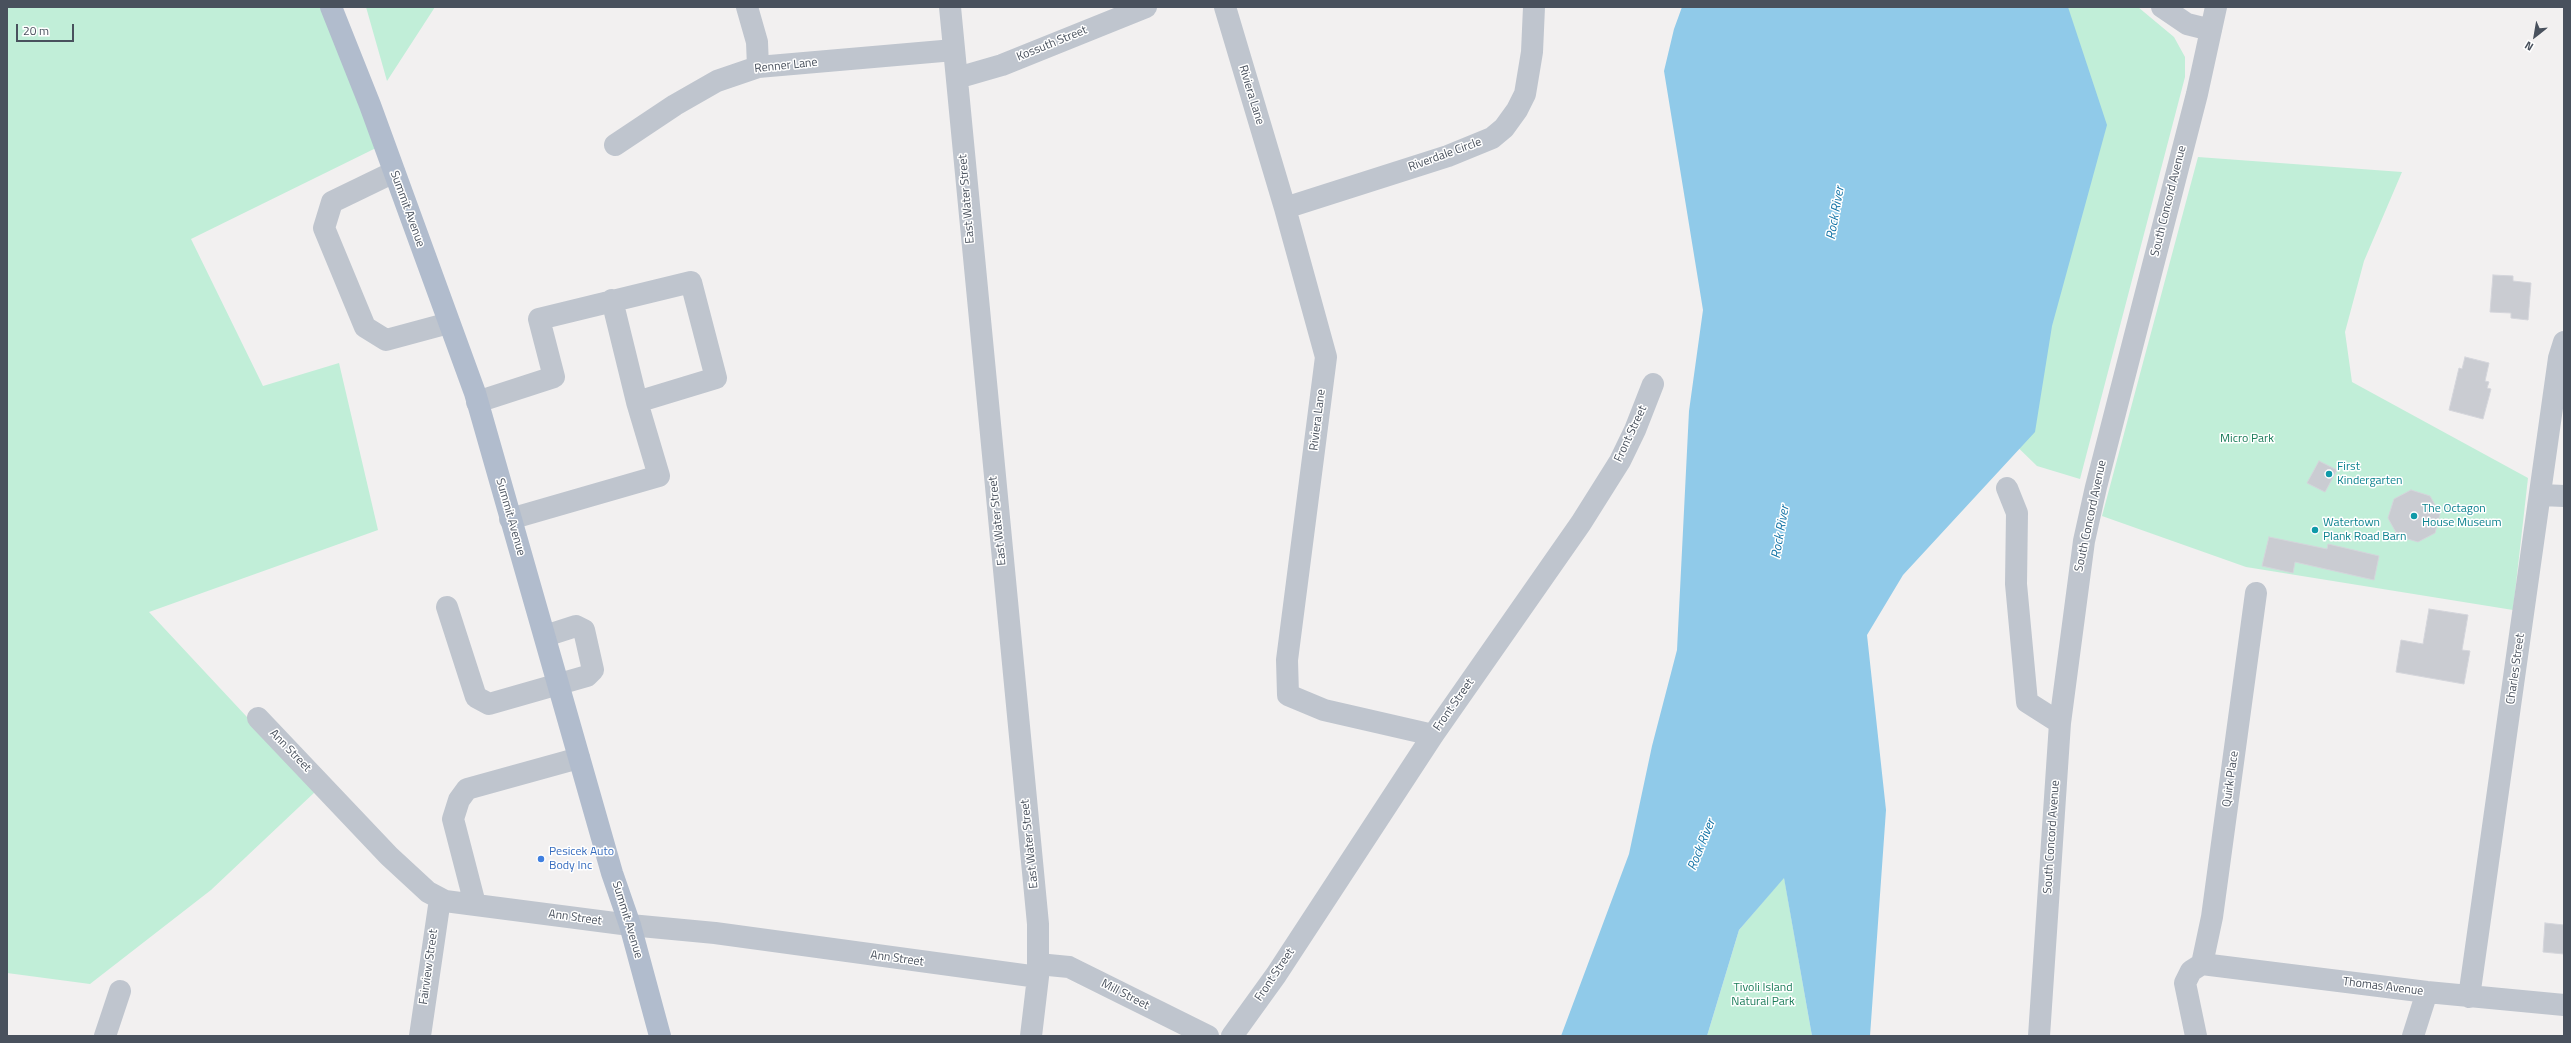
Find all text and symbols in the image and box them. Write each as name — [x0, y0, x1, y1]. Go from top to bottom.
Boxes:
scale bar — [18, 16, 76, 42]
north arrow — [2515, 16, 2555, 56]
text: 20 m — [23, 21, 49, 40]
street label: Kossuth Street — [1015, 23, 1089, 65]
text: N — [2521, 37, 2536, 55]
street label: Renner Lane — [754, 56, 818, 76]
street label: Riviera Lane — [1235, 63, 1267, 127]
street label: Riverdale Circle — [1406, 135, 1484, 175]
street label: South Concord Avenue — [2148, 144, 2190, 258]
street label: East Water Street — [956, 154, 978, 244]
street label: Summit Avenue — [387, 169, 427, 249]
water label: Rock River — [1824, 185, 1848, 241]
street label: Riviera Lane — [1307, 389, 1329, 451]
street label: Front Street — [1612, 403, 1650, 465]
park label: Micro Park — [2220, 432, 2274, 446]
street label: South Concord Avenue — [2072, 459, 2110, 573]
place label: First Kindergarten — [2337, 460, 2402, 488]
marker: First Kindergarten — [2324, 469, 2334, 479]
street label: East Water Street — [986, 476, 1010, 566]
street label: Summit Avenue — [492, 477, 528, 557]
place label: The Octagon House Museum — [2422, 502, 2502, 530]
water label: Rock River — [1769, 504, 1793, 560]
marker: The Octagon House Museum — [2409, 511, 2419, 521]
place label: Watertown Plank Road Barn — [2323, 516, 2406, 544]
marker: Watertown Plank Road Barn — [2310, 525, 2320, 535]
street label: Charles Street — [2504, 633, 2528, 705]
street label: Front Street — [1431, 676, 1477, 734]
street label: Ann Street — [266, 727, 314, 775]
street label: Quirk Place — [2220, 750, 2242, 808]
street label: South Concord Avenue — [2041, 780, 2063, 894]
street label: East Water Street — [1018, 799, 1042, 889]
water label: Rock River — [1685, 817, 1719, 873]
place label: Pesicek Auto Body Inc — [549, 845, 614, 873]
marker: Pesicek Auto Body Inc — [536, 854, 546, 864]
street label: Summit Avenue — [608, 880, 646, 960]
street label: Ann Street — [547, 907, 603, 929]
street label: Fairview Street — [417, 928, 441, 1006]
street label: Front Street — [1252, 946, 1298, 1004]
street label: Ann Street — [869, 948, 925, 970]
street label: Thomas Avenue — [2342, 975, 2424, 999]
street label: Mill Street — [1099, 977, 1151, 1013]
park label: Tivoli Island Natural Park — [1731, 981, 1795, 1009]

